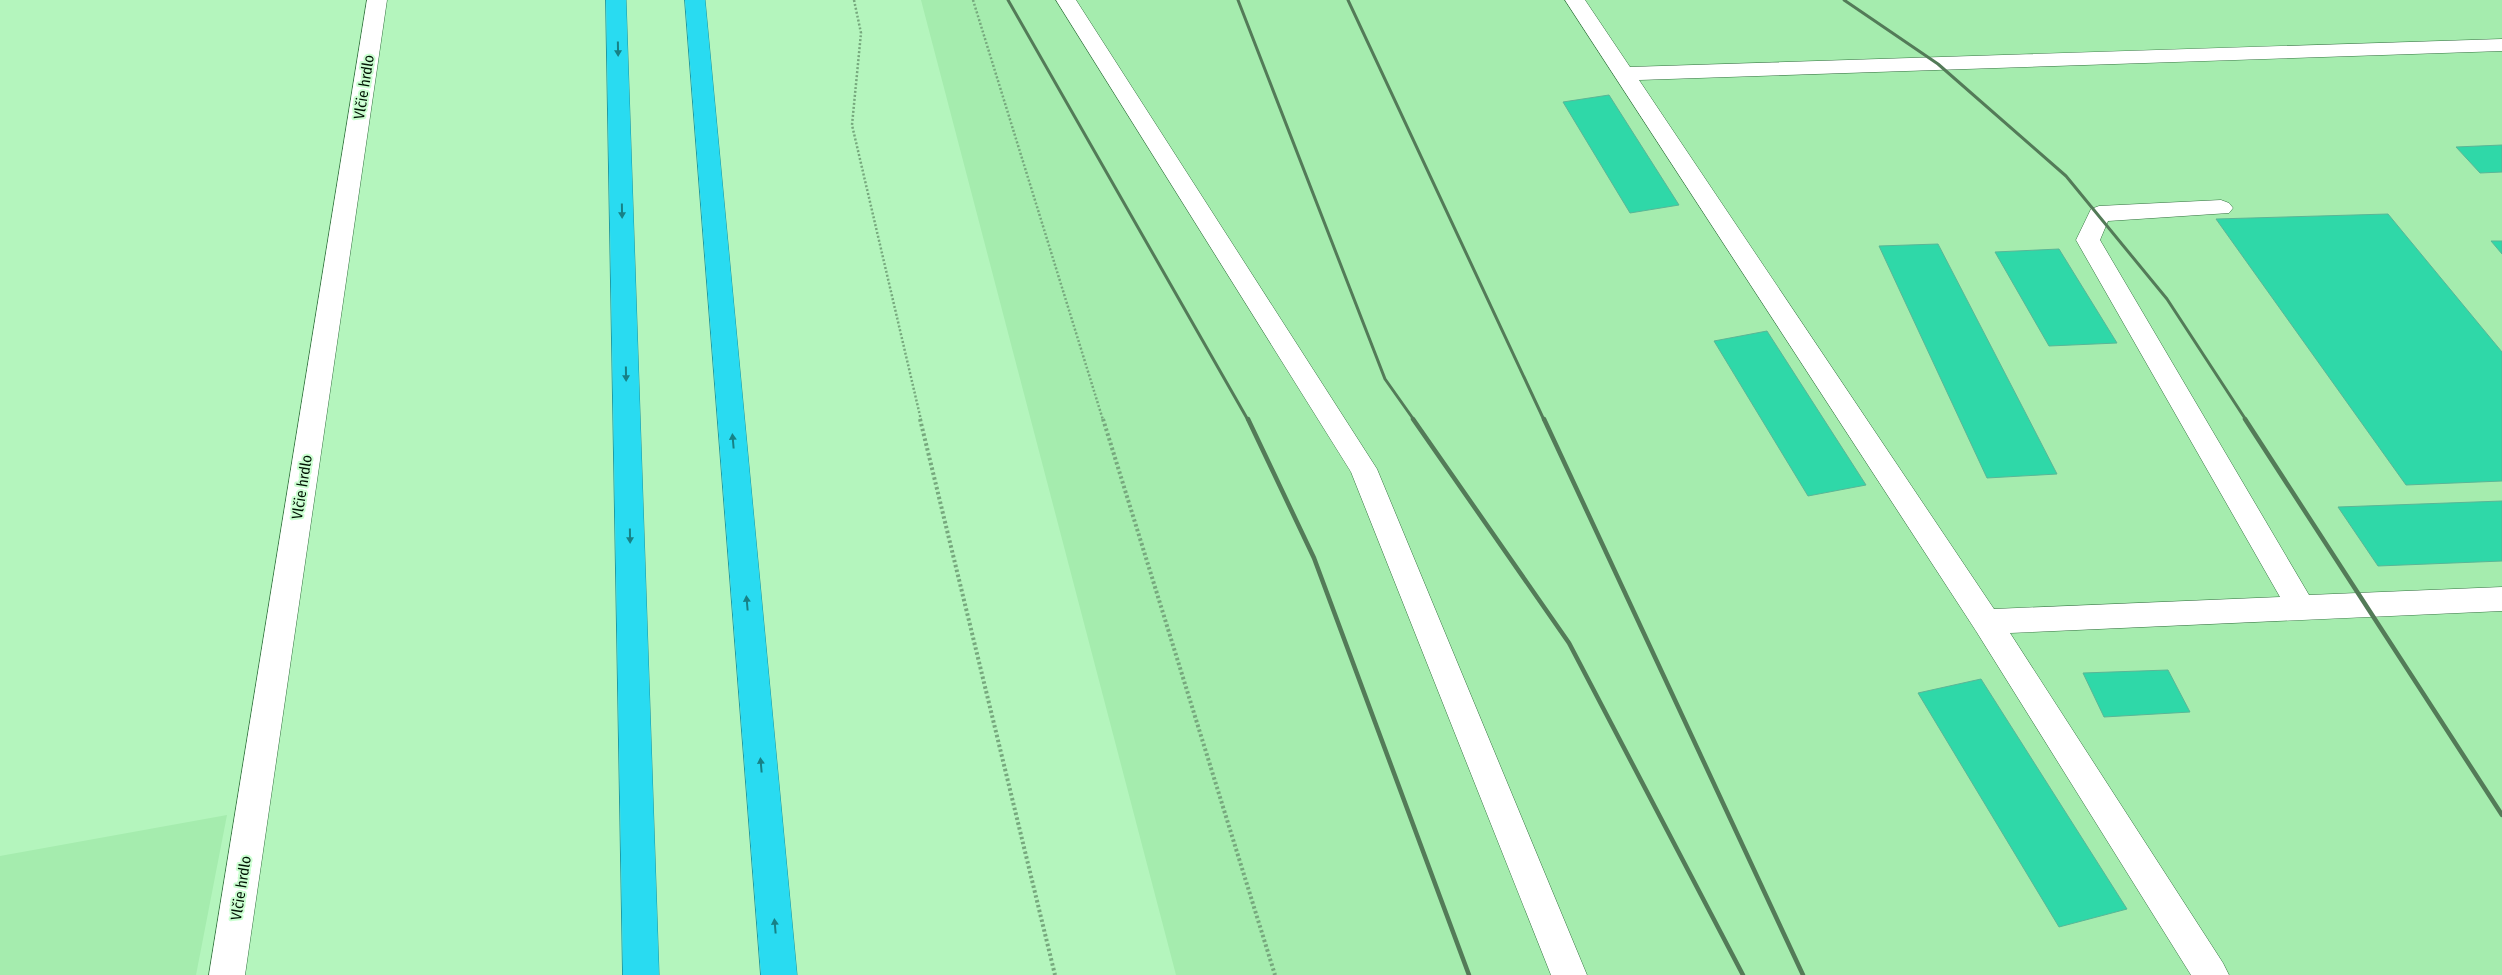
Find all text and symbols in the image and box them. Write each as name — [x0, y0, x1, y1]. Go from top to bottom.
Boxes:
one-way arrow — [614, 41, 622, 57]
street label: Vlčie hrdlo — [350, 53, 378, 121]
one-way arrow — [618, 203, 626, 219]
one-way arrow — [622, 366, 630, 382]
one-way arrow — [729, 432, 737, 448]
street label: Vlčie hrdlo — [288, 453, 316, 521]
one-way arrow — [626, 528, 634, 544]
one-way arrow — [743, 594, 751, 610]
one-way arrow — [757, 756, 765, 772]
street label: Vlčie hrdlo — [227, 854, 255, 922]
one-way arrow — [771, 918, 779, 934]

